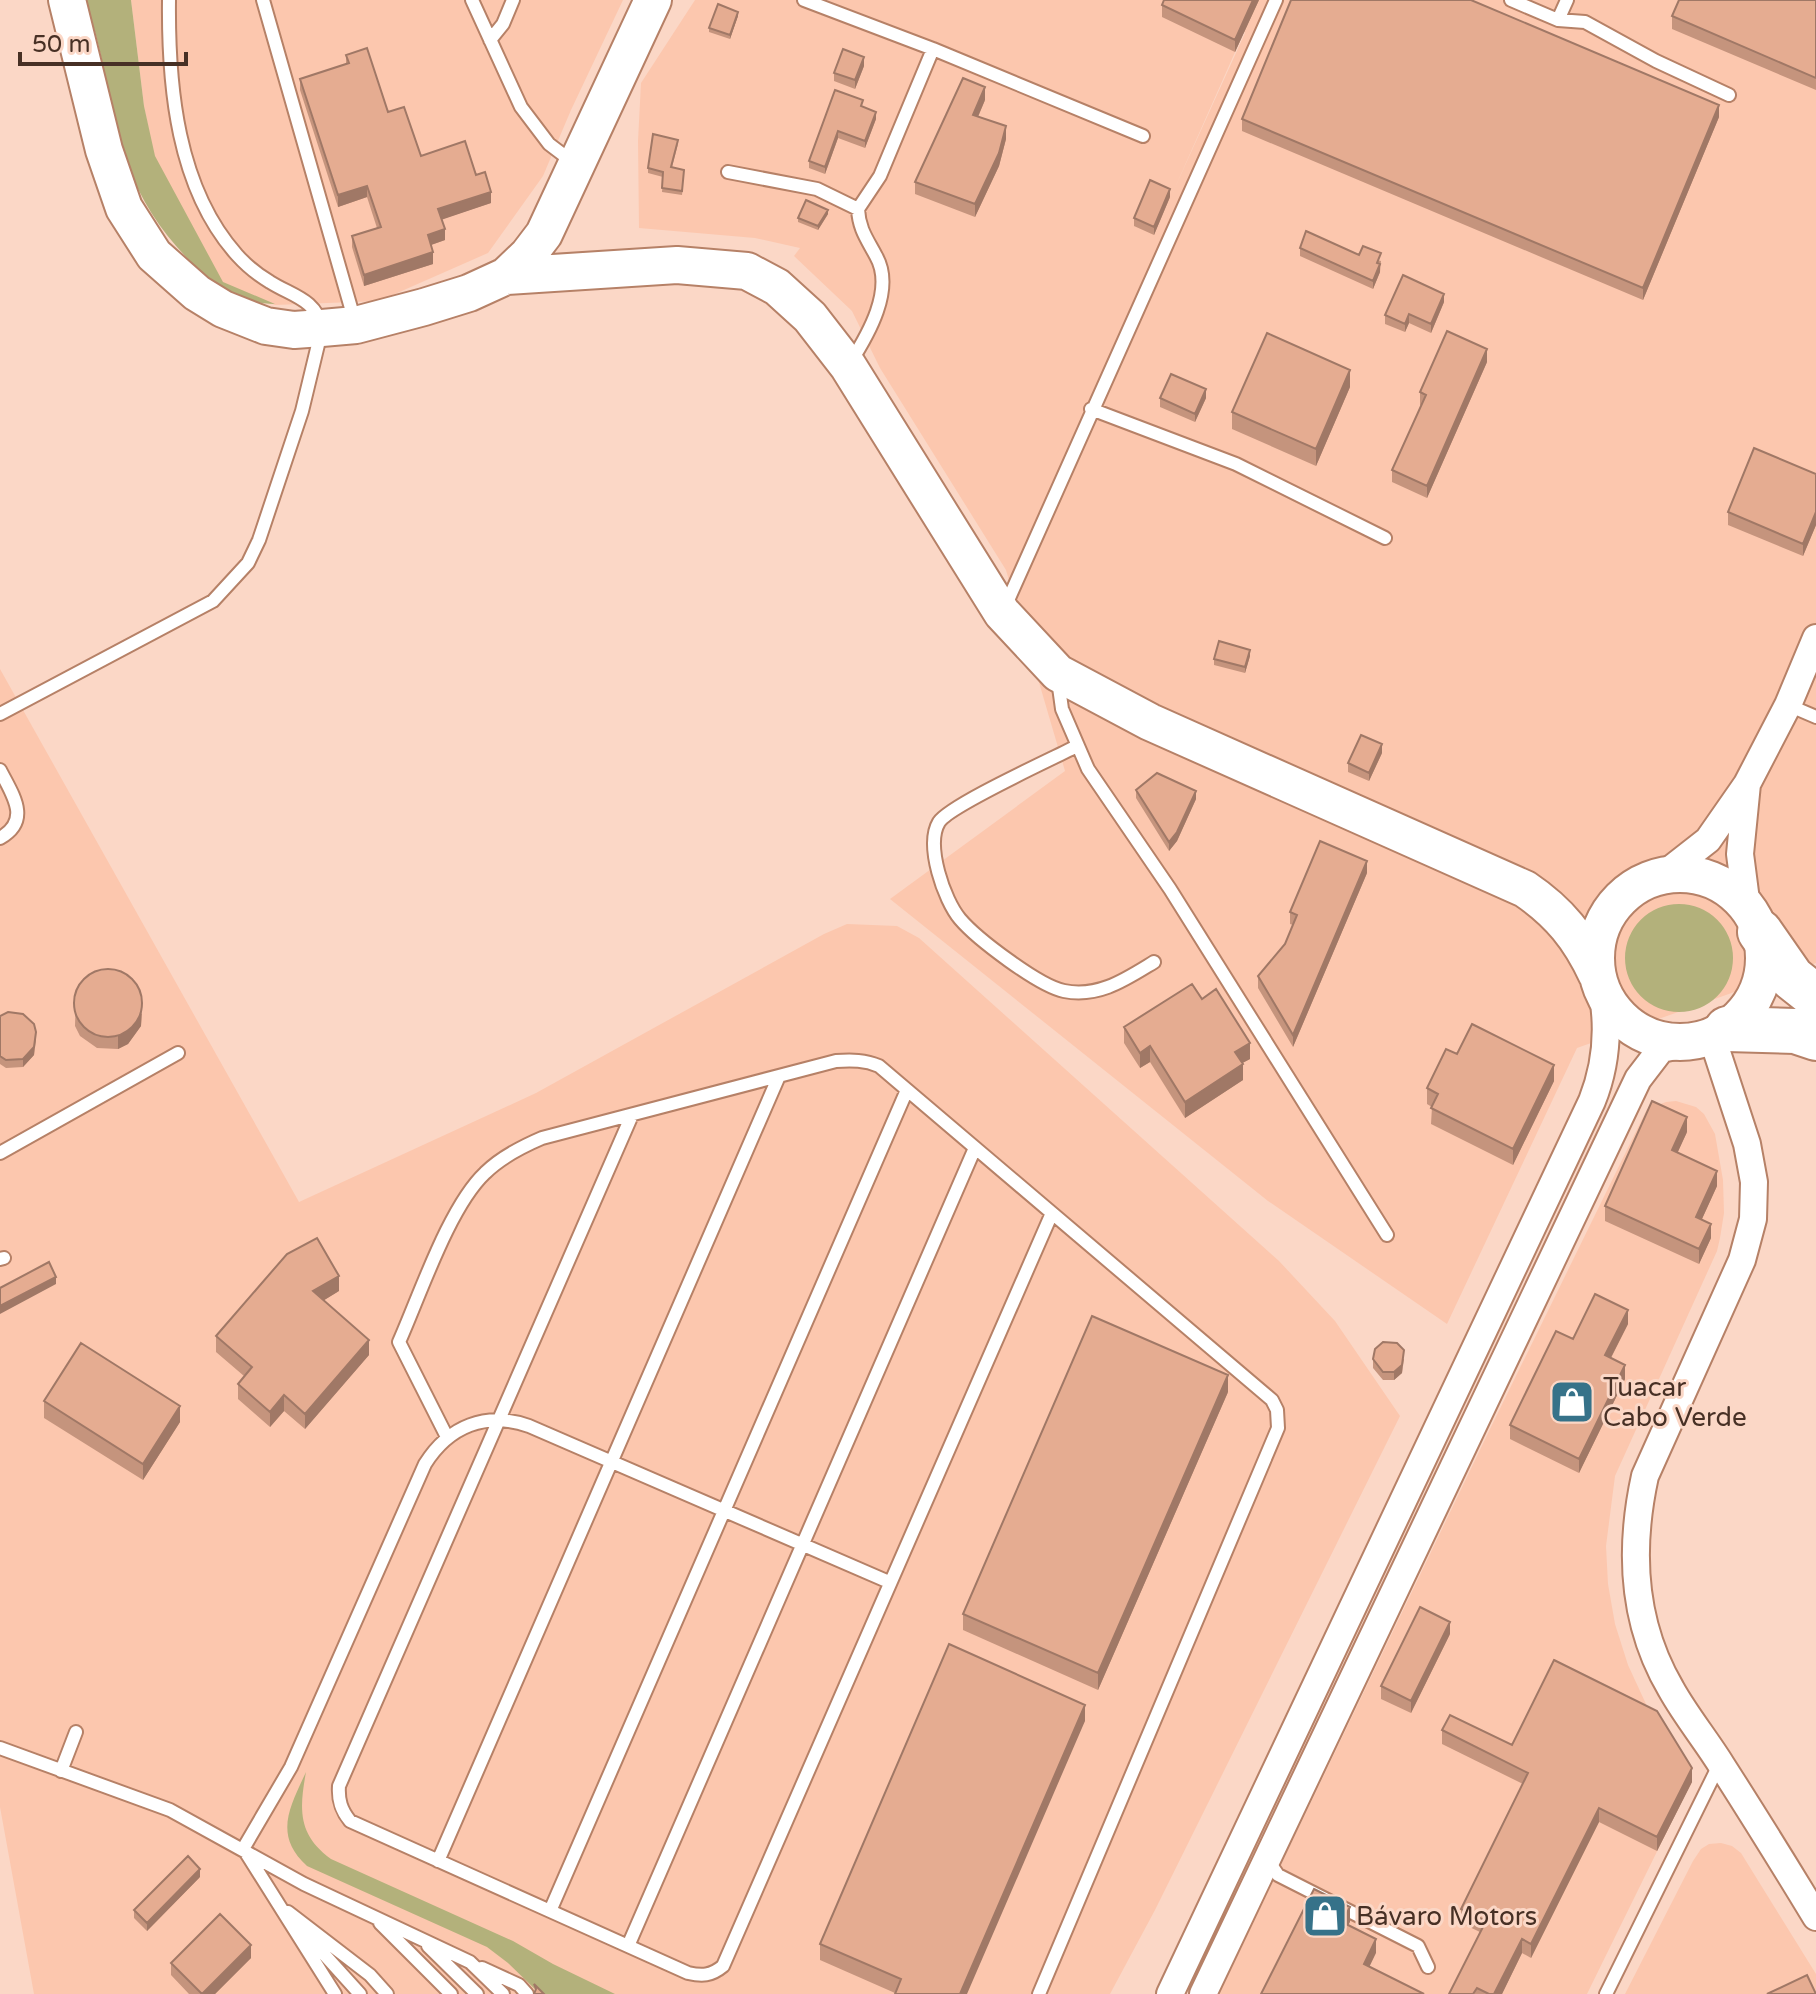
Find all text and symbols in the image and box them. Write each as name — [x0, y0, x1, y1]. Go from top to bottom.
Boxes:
scale bar — [20, 16, 186, 66]
text: 50 m — [32, 30, 90, 59]
place label: Tuacar Cabo Verde — [1603, 1372, 1747, 1433]
shop icon: Tuacar Cabo Verde — [1548, 1378, 1596, 1426]
shop icon: Bávaro Motors — [1301, 1892, 1349, 1940]
place label: Bávaro Motors — [1356, 1901, 1537, 1932]

